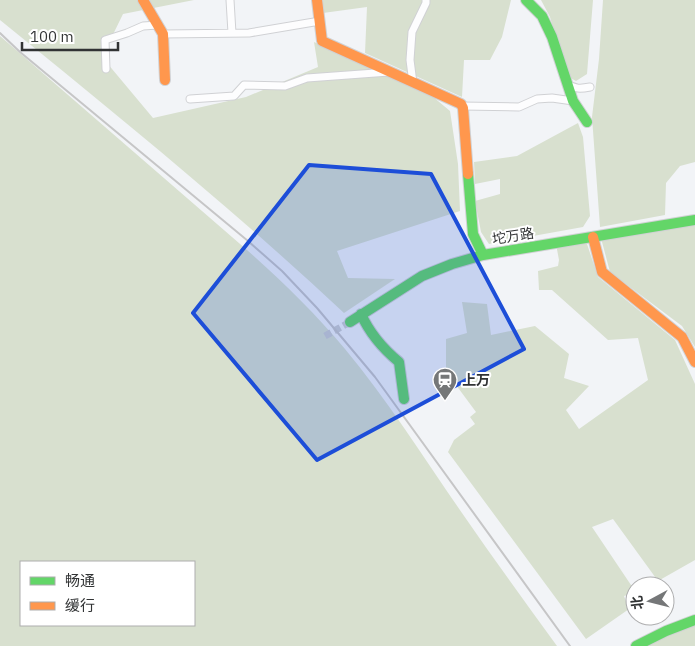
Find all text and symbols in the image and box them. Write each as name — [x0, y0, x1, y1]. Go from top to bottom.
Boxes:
scale bar — [22, 20, 119, 52]
text: 100 m — [30, 27, 74, 46]
street label: 坨万路 — [491, 224, 535, 248]
station icon: 上万 — [432, 367, 458, 401]
place label: 上万 — [462, 371, 490, 389]
legend — [20, 561, 195, 626]
text: 畅通 — [65, 571, 95, 590]
north arrow — [625, 576, 675, 626]
text: 北 — [627, 595, 647, 611]
text: 缓行 — [65, 596, 95, 615]

